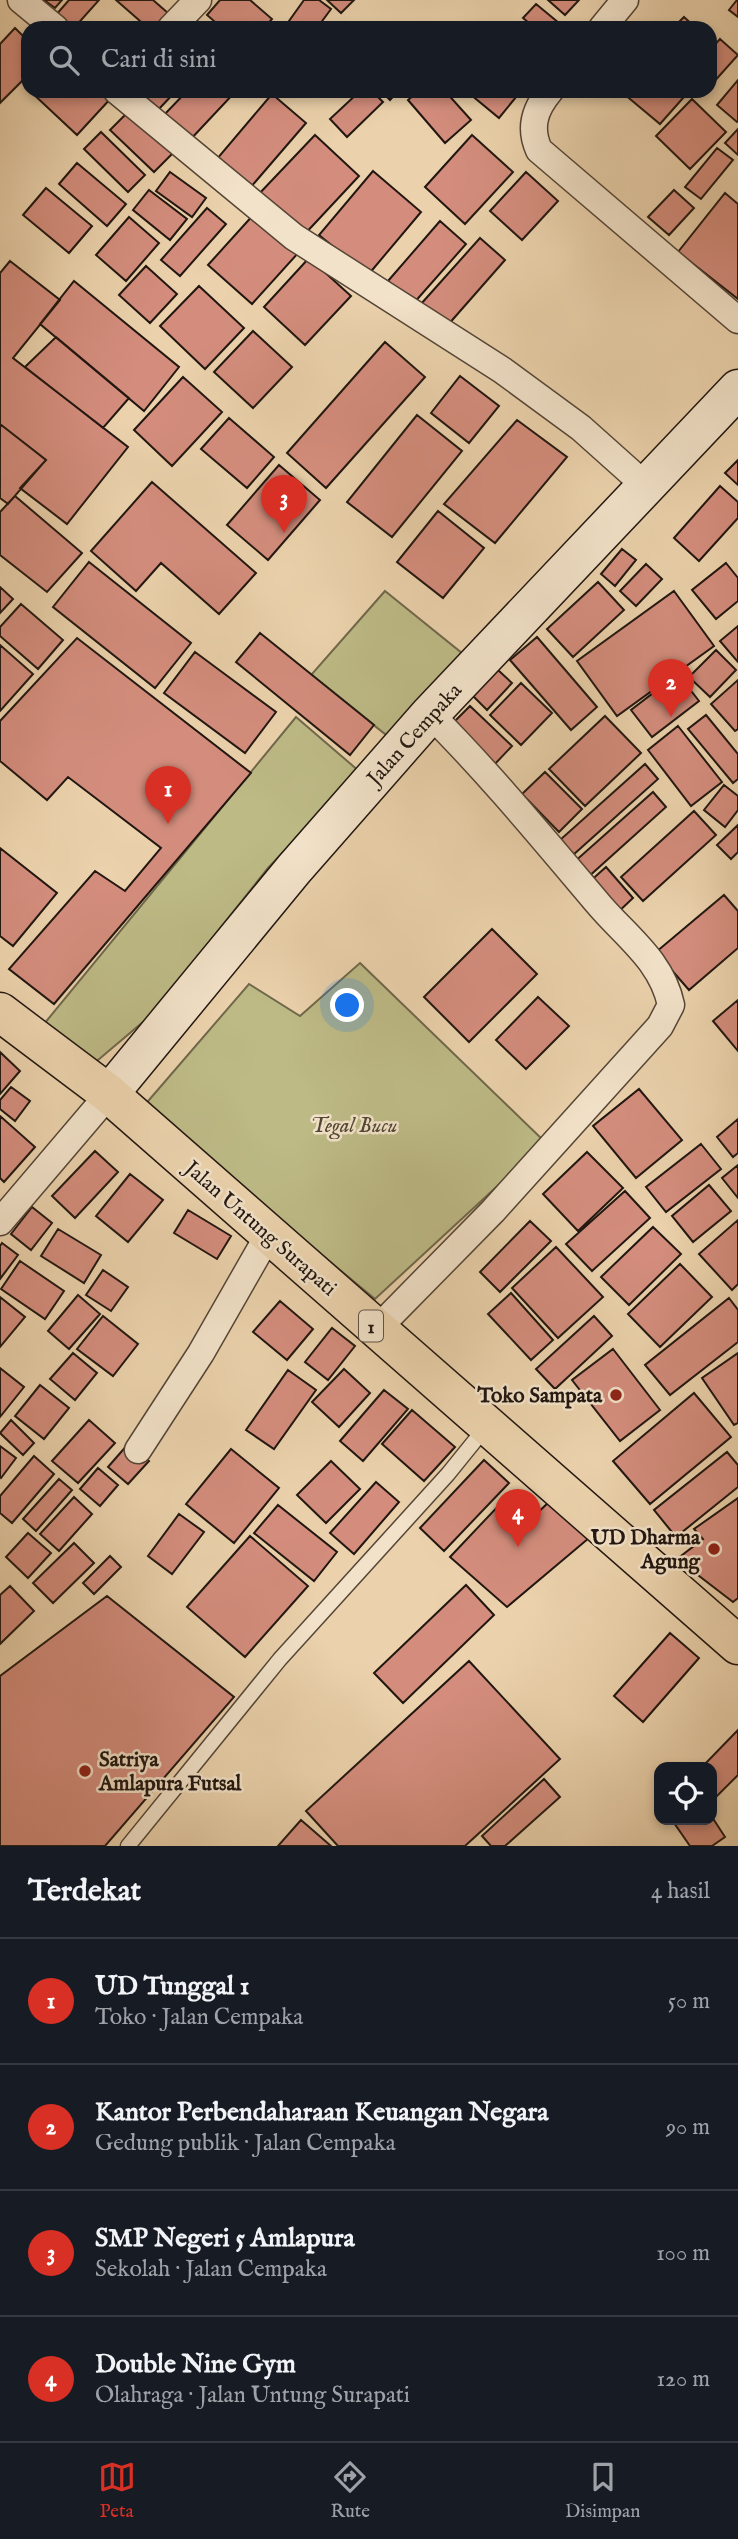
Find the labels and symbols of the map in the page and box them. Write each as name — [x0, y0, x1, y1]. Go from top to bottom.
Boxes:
pin: 3 — [261, 475, 307, 533]
pin: 2 — [648, 659, 694, 717]
street label: Jalan Cempaka — [360, 677, 469, 794]
pin: 1 — [145, 766, 191, 824]
your location — [330, 988, 364, 1022]
park label: Tegal Bucu — [311, 1113, 397, 1140]
street label: Jalan Untung Surapati — [177, 1154, 342, 1303]
road number: 1 — [359, 1310, 383, 1342]
place label: Toko Sampata — [477, 1383, 603, 1410]
marker: Toko Sampata — [608, 1387, 624, 1403]
pin: 4 — [495, 1489, 541, 1547]
place label: UD Dharma Agung — [590, 1525, 701, 1576]
marker: UD Dharma Agung — [706, 1541, 722, 1557]
place label: Satriya Amlapura Futsal — [98, 1747, 243, 1798]
marker: Satriya Amlapura Futsal — [77, 1763, 93, 1779]

